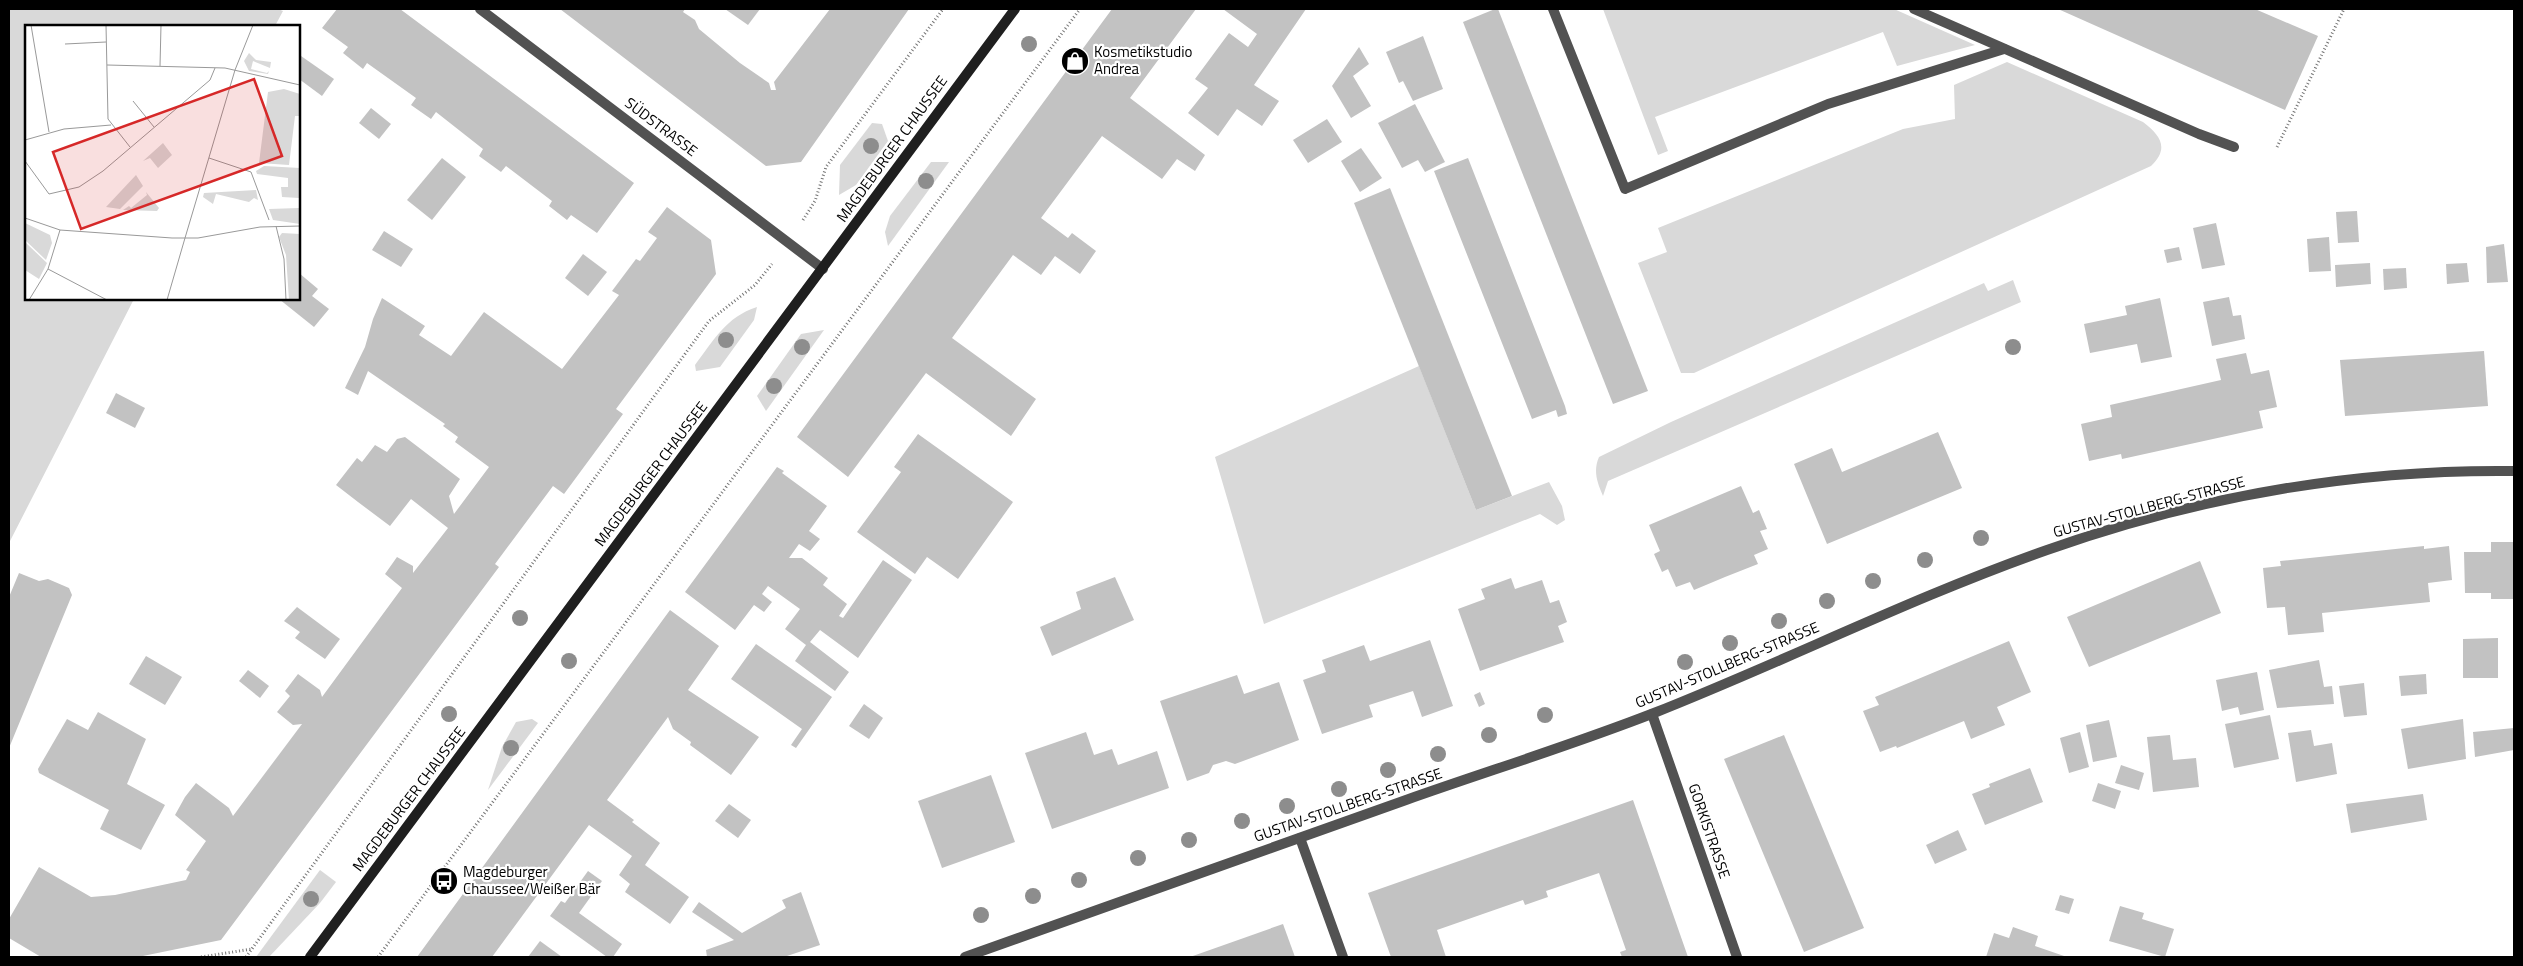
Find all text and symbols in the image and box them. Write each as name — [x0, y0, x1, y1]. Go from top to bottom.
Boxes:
inset map — [25, 25, 300, 300]
place label: Kosmetikstudio Andrea — [1094, 40, 1192, 80]
shop icon: Kosmetikstudio Andrea — [1060, 46, 1090, 76]
street label: MAGDEBURGER CHAUSSEE — [830, 71, 953, 227]
street label: SÜDSTRASSE — [620, 92, 703, 162]
street label: MAGDEBURGER CHAUSSEE — [588, 396, 713, 551]
street label: GUSTAV-STOLLBERG-STRASSE — [2050, 470, 2247, 543]
street label: GUSTAV-STOLLBERG-STRASSE — [1631, 615, 1822, 714]
street label: MAGDEBURGER CHAUSSEE — [346, 721, 471, 876]
street label: GUSTAV-STOLLBERG-STRASSE — [1251, 761, 1445, 848]
street label: GORKISTRASSE — [1682, 780, 1736, 881]
place label: Magdeburger Chaussee/Weißer Bär — [463, 860, 600, 900]
bus stop icon: Magdeburger Chaussee/Weißer Bär — [429, 866, 459, 896]

